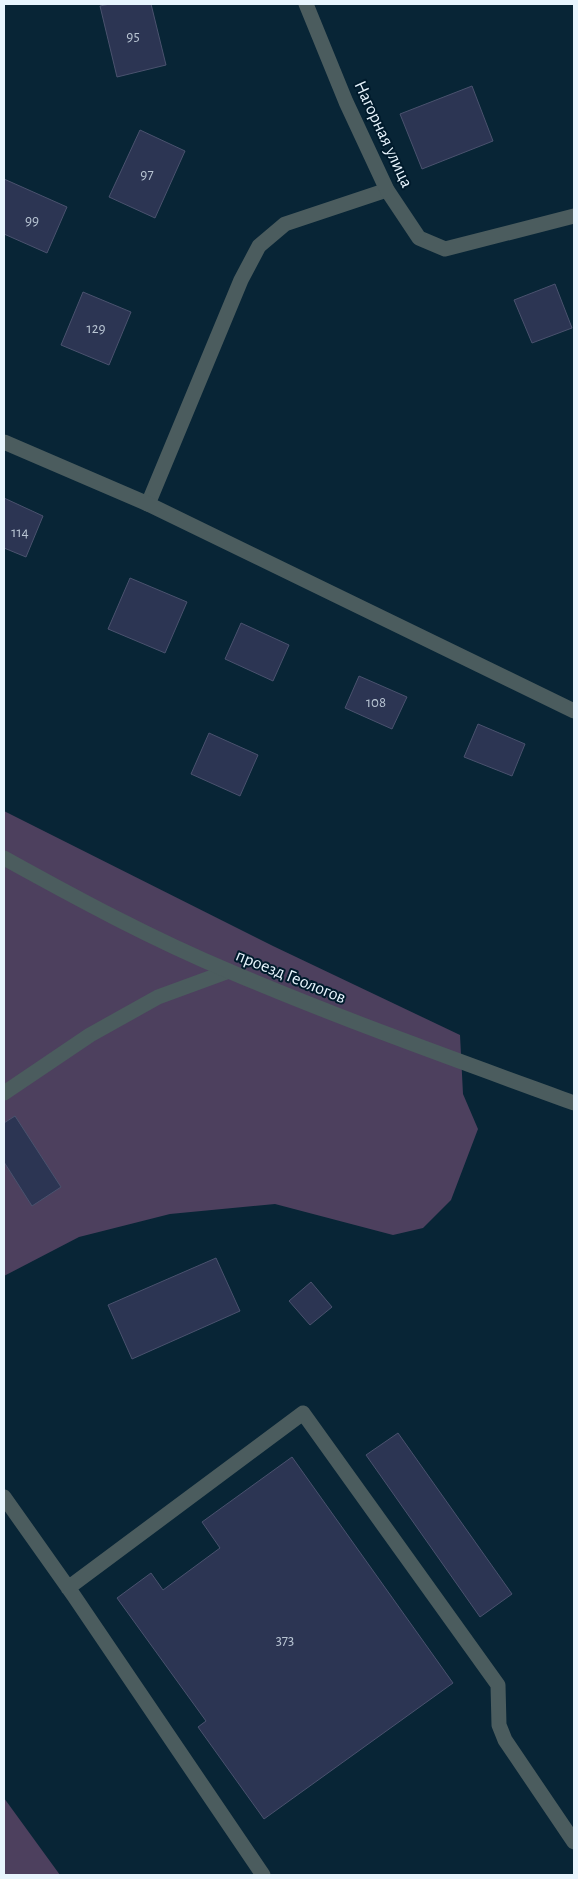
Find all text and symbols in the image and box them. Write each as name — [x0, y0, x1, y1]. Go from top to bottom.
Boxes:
house number: 95 — [126, 29, 140, 44]
street label: Нагорная улица — [350, 78, 416, 191]
house number: 97 — [140, 167, 154, 182]
house number: 99 — [25, 213, 39, 228]
house number: 129 — [86, 321, 106, 336]
house number: 114 — [11, 525, 29, 540]
house number: 108 — [366, 695, 386, 710]
street label: проезд Геологов — [233, 947, 348, 1007]
house number: 373 — [276, 1633, 294, 1648]

